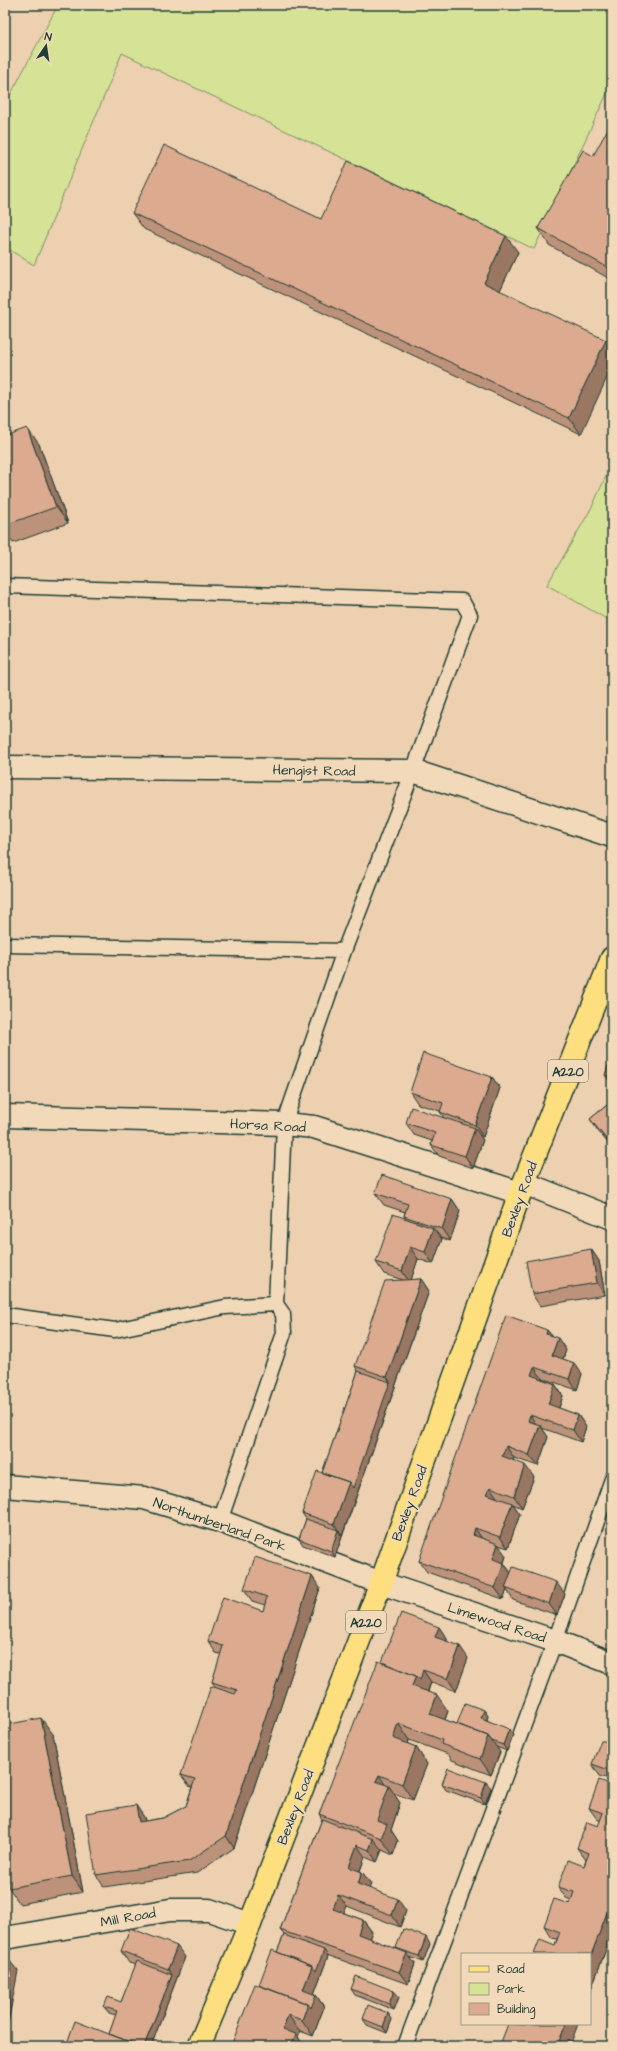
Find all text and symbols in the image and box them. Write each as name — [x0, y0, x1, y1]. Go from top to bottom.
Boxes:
north arrow — [26, 26, 66, 66]
text: N — [43, 29, 53, 45]
street label: Hengist Road — [272, 760, 356, 782]
road number: A220 — [548, 1060, 588, 1082]
street label: Horsa Road — [229, 1114, 306, 1138]
street label: Bexley Road — [497, 1159, 543, 1240]
street label: Bexley Road — [387, 1463, 433, 1544]
street label: Northumberland Park — [150, 1493, 289, 1557]
street label: Limewood Road — [445, 1598, 548, 1648]
road number: A220 — [346, 1611, 386, 1633]
street label: Bexley Road — [272, 1767, 319, 1848]
street label: Mill Road — [99, 1903, 157, 1933]
legend — [461, 1953, 591, 2025]
text: Road — [497, 1961, 525, 1978]
text: Park — [497, 1981, 525, 1998]
text: Building — [497, 2001, 535, 2019]

